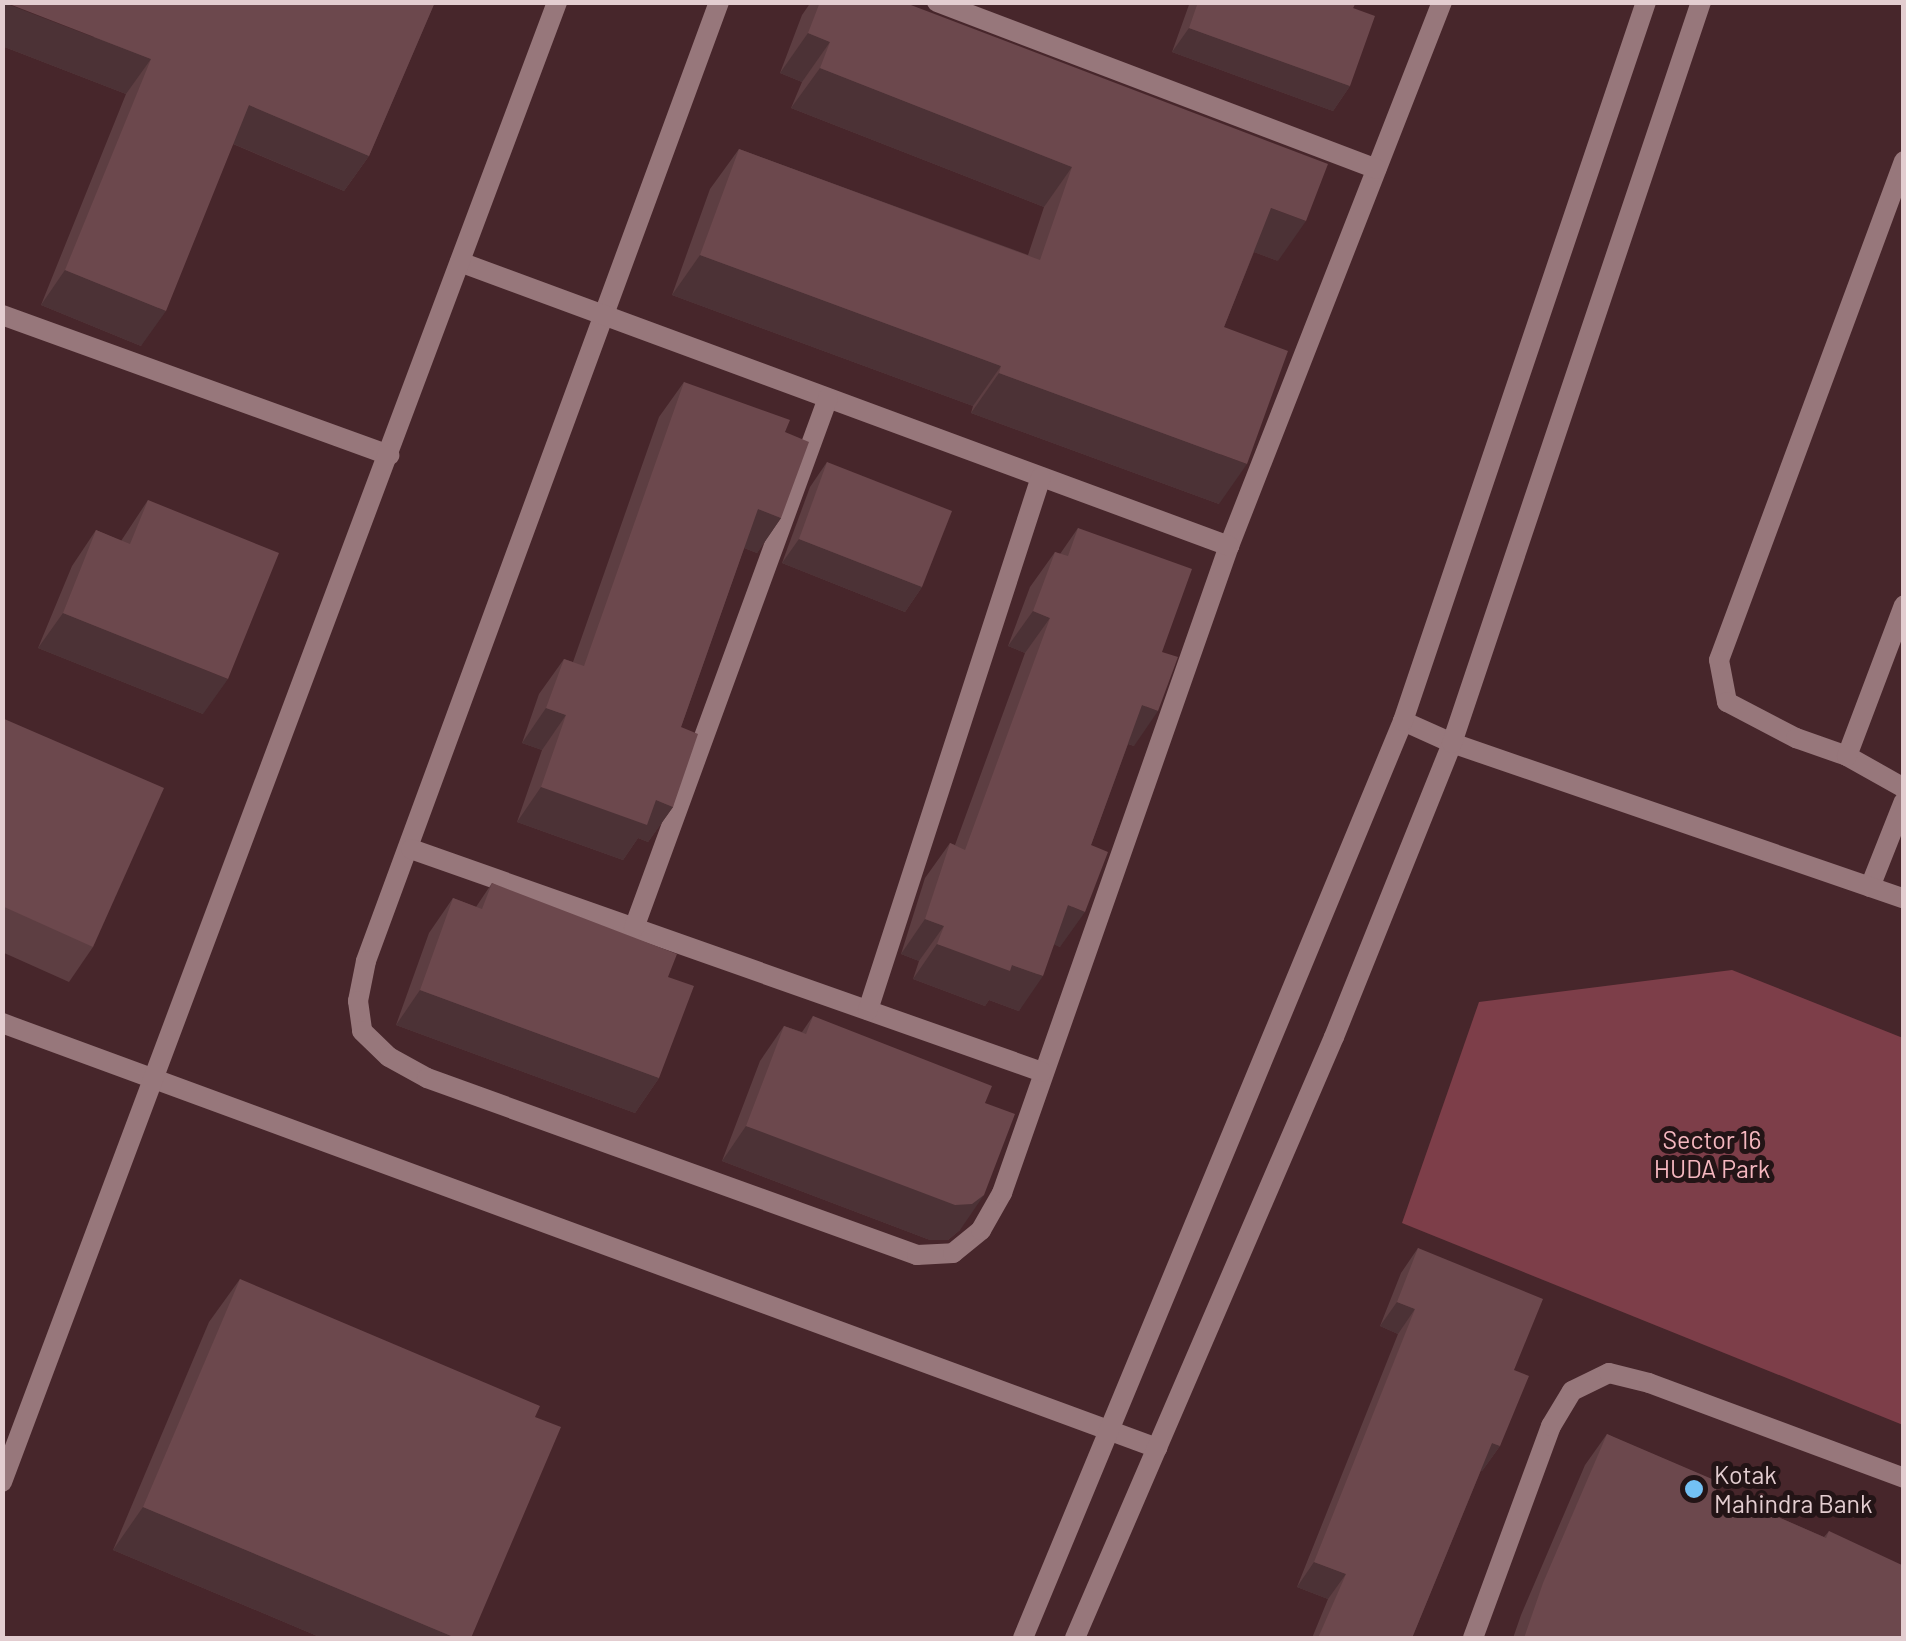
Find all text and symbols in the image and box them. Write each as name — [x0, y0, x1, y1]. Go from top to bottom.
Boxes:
park label: Sector 16 HUDA Park — [1654, 1125, 1770, 1184]
place label: Kotak Mahindra Bank — [1714, 1460, 1873, 1519]
marker: Kotak Mahindra Bank — [1683, 1478, 1705, 1500]

